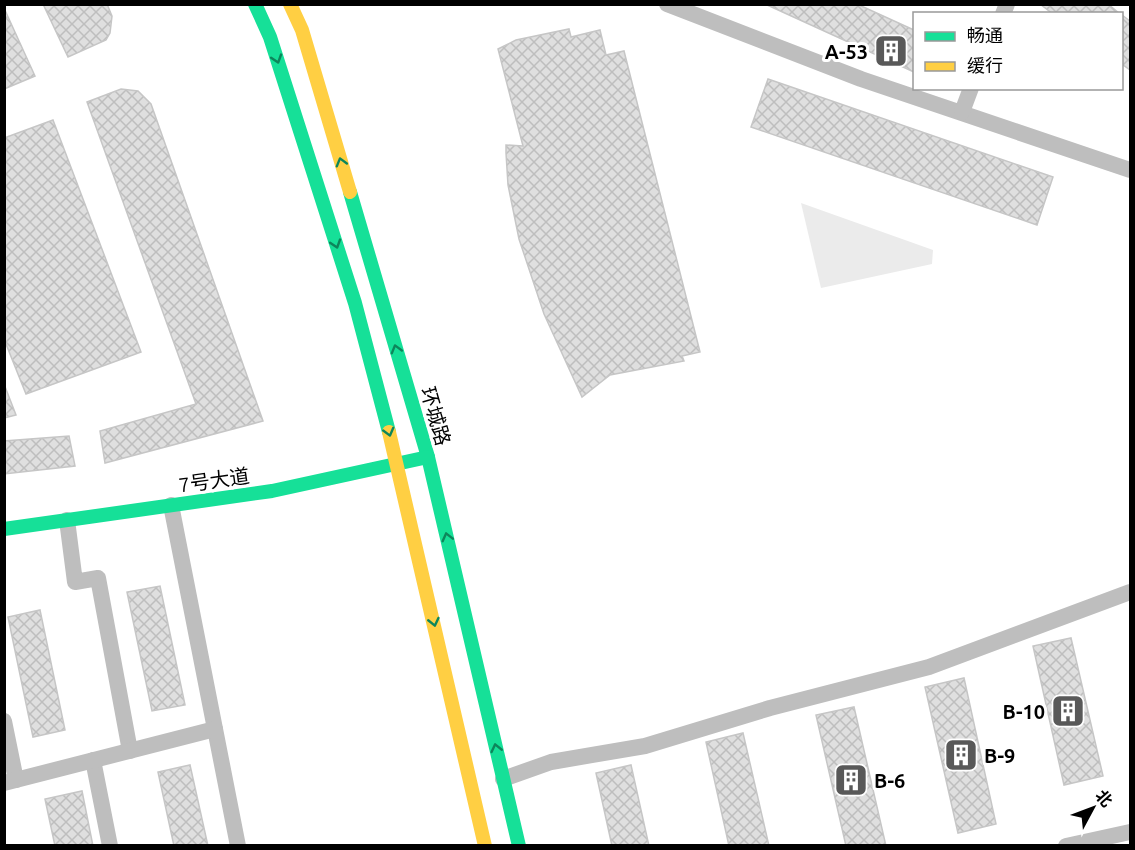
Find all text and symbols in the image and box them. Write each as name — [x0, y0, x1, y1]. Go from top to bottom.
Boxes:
legend — [913, 12, 1123, 90]
text: 畅通 — [967, 25, 1003, 45]
building icon: A-53 — [873, 33, 909, 69]
place label: A-53 — [825, 40, 868, 63]
one-way arrow — [270, 53, 282, 63]
text: 缓行 — [967, 55, 1003, 75]
one-way arrow — [336, 157, 348, 168]
one-way arrow — [329, 238, 342, 249]
one-way arrow — [391, 344, 403, 355]
street label: 环城路 — [417, 384, 455, 448]
one-way arrow — [382, 426, 394, 437]
street label: 7号大道 — [177, 464, 251, 496]
one-way arrow — [442, 532, 455, 542]
one-way arrow — [427, 616, 440, 626]
building icon: B-10 — [1050, 693, 1086, 729]
place label: B-10 — [1002, 700, 1045, 723]
building icon: B-9 — [943, 737, 979, 773]
one-way arrow — [490, 743, 503, 753]
place label: B-9 — [984, 744, 1015, 767]
building icon: B-6 — [833, 762, 869, 798]
place label: B-6 — [874, 769, 905, 792]
north arrow — [1063, 778, 1123, 838]
text: 北 — [1092, 786, 1116, 810]

